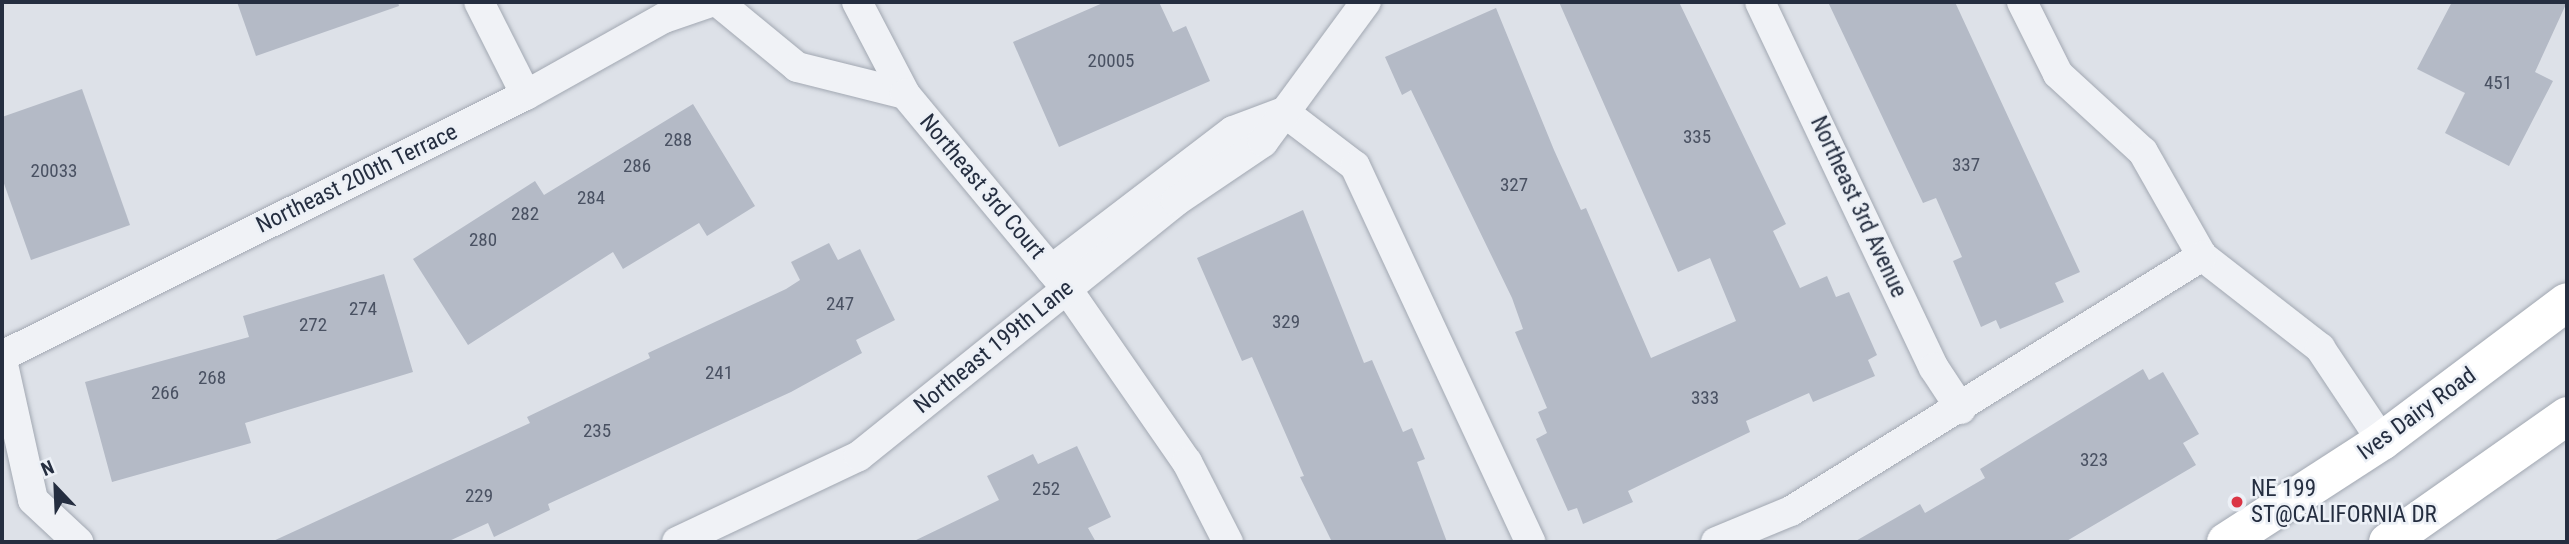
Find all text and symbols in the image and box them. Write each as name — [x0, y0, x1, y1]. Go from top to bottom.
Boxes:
house number: 20005 — [1088, 50, 1134, 72]
house number: 451 — [2484, 72, 2512, 94]
street label: Northeast 3rd Court — [913, 109, 1051, 265]
street label: Northeast 3rd Avenue — [1804, 112, 1912, 302]
street label: Northeast 200th Terrace — [252, 118, 462, 240]
house number: 335 — [1683, 126, 1711, 148]
house number: 288 — [664, 129, 692, 151]
house number: 337 — [1952, 154, 1980, 176]
house number: 286 — [623, 155, 651, 177]
house number: 20033 — [31, 160, 77, 182]
house number: 327 — [1500, 174, 1528, 196]
house number: 284 — [577, 187, 605, 209]
house number: 282 — [511, 203, 539, 225]
house number: 280 — [469, 229, 497, 251]
street label: Northeast 199th Lane — [909, 274, 1079, 420]
house number: 247 — [826, 293, 854, 315]
house number: 274 — [349, 298, 377, 320]
house number: 329 — [1272, 311, 1300, 333]
house number: 272 — [299, 314, 327, 336]
house number: 241 — [705, 362, 733, 384]
street label: Ives Dairy Road — [2352, 362, 2482, 466]
house number: 268 — [198, 367, 226, 389]
house number: 266 — [151, 382, 179, 404]
house number: 333 — [1691, 387, 1719, 409]
house number: 235 — [583, 420, 611, 442]
house number: 323 — [2080, 449, 2108, 471]
north arrow — [21, 453, 91, 523]
text: N — [38, 455, 57, 481]
place label: NE 199 ST@CALIFORNIA DR — [2251, 475, 2437, 529]
house number: 252 — [1032, 478, 1060, 500]
house number: 229 — [465, 485, 493, 507]
marker: NE 199 ST@CALIFORNIA DR — [2229, 494, 2245, 510]

